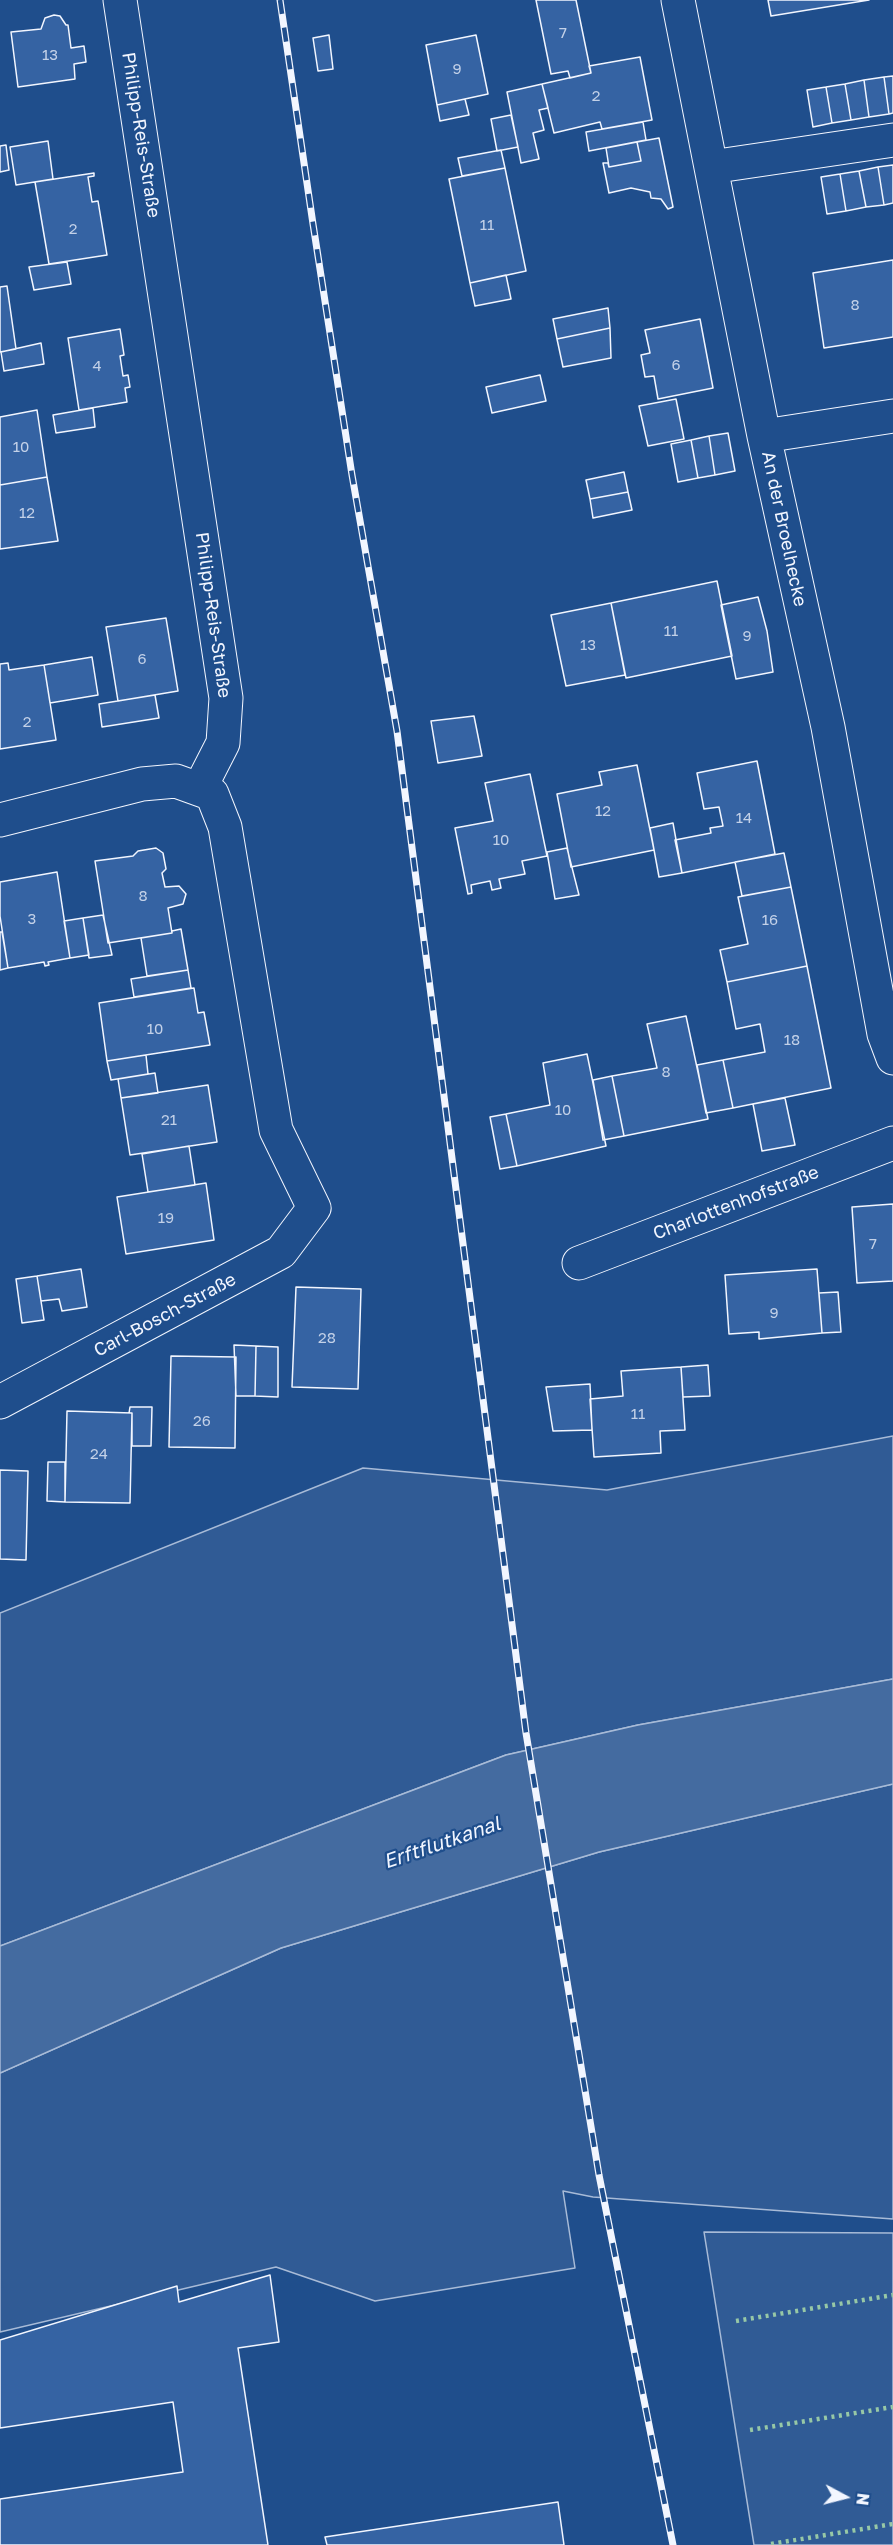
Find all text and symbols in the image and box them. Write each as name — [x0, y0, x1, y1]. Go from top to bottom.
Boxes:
house number: 7 — [559, 24, 567, 42]
house number: 13 — [42, 46, 58, 64]
street label: Philipp-Reis-Straße — [117, 51, 165, 219]
house number: 9 — [452, 60, 462, 78]
house number: 2 — [592, 87, 600, 105]
house number: 11 — [480, 216, 494, 234]
house number: 2 — [69, 220, 77, 238]
house number: 8 — [850, 296, 860, 314]
house number: 6 — [671, 356, 681, 374]
house number: 4 — [92, 357, 102, 375]
house number: 10 — [13, 438, 29, 456]
street label: An der Broelhecke — [757, 449, 811, 609]
house number: 12 — [19, 504, 35, 522]
street label: Philipp-Reis-Straße — [191, 531, 235, 699]
house number: 11 — [664, 622, 678, 640]
house number: 9 — [742, 627, 752, 645]
house number: 13 — [580, 636, 596, 654]
house number: 6 — [137, 650, 147, 668]
house number: 2 — [23, 713, 31, 731]
house number: 12 — [595, 802, 611, 820]
house number: 14 — [736, 809, 752, 827]
house number: 10 — [493, 831, 509, 849]
house number: 8 — [138, 887, 148, 905]
house number: 3 — [28, 910, 36, 928]
house number: 16 — [762, 911, 778, 929]
house number: 10 — [147, 1020, 163, 1038]
house number: 18 — [784, 1031, 800, 1049]
house number: 8 — [661, 1063, 671, 1081]
house number: 10 — [555, 1101, 571, 1119]
house number: 21 — [161, 1111, 177, 1129]
street label: Charlottenhofstraße — [650, 1161, 822, 1245]
house number: 19 — [158, 1209, 174, 1227]
house number: 7 — [869, 1235, 877, 1253]
street label: Carl-Bosch-Straße — [90, 1268, 240, 1362]
house number: 9 — [769, 1304, 779, 1322]
house number: 28 — [318, 1329, 336, 1347]
house number: 11 — [631, 1405, 645, 1423]
house number: 26 — [193, 1412, 211, 1430]
house number: 24 — [90, 1445, 108, 1463]
water label: Erftflutkanal — [380, 1812, 504, 1874]
north arrow — [815, 2467, 875, 2527]
text: N — [852, 2492, 874, 2506]

